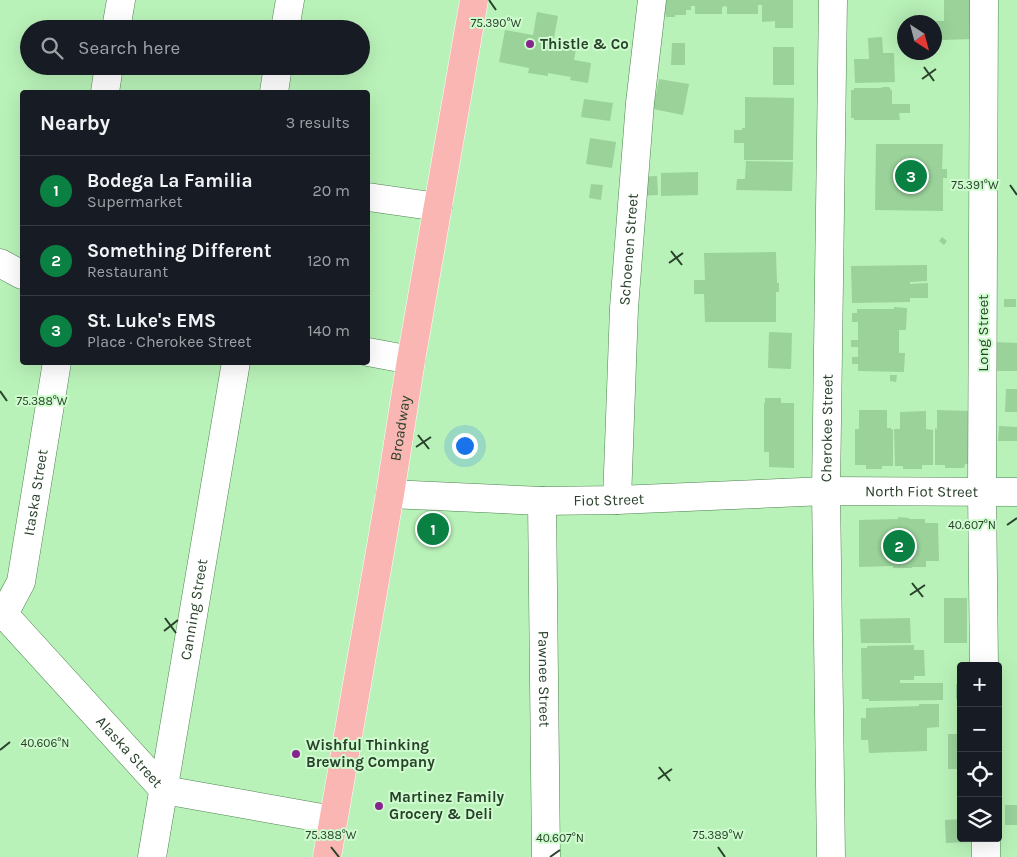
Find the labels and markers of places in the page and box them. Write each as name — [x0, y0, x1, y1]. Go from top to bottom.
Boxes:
place label: Thistle & Co — [540, 35, 629, 53]
marker: Thistle & Co — [524, 38, 536, 50]
pin: 3 — [895, 157, 927, 195]
pin: 1 — [417, 510, 449, 548]
pin: 2 — [883, 527, 915, 565]
place label: Wishful Thinking Brewing Company — [306, 736, 435, 771]
marker: Wishful Thinking Brewing Company — [290, 748, 302, 760]
place label: Martinez Family Grocery & Deli — [389, 788, 504, 823]
marker: Martinez Family Grocery & Deli — [373, 800, 385, 812]

